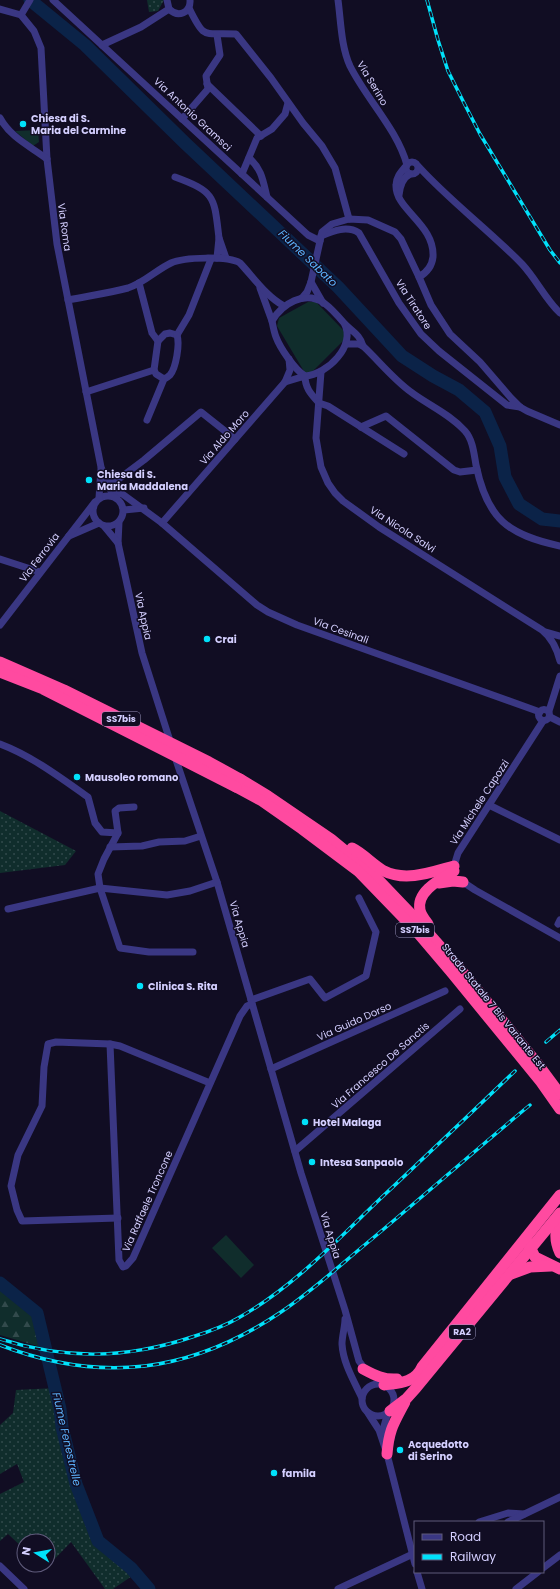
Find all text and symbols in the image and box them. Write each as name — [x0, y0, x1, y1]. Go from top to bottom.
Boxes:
street label: Via Serino — [353, 58, 392, 108]
street label: Via Antonio Gramsci — [150, 74, 235, 155]
place label: Chiesa di S. Maria del Carmine — [31, 111, 126, 138]
marker: Chiesa di S. Maria del Carmine — [18, 119, 28, 129]
street label: Via Roma — [54, 202, 75, 252]
water label: Fiume Sabato — [275, 226, 341, 290]
street label: Via Tiratore — [392, 276, 435, 332]
street label: Via Aldo Moro — [196, 406, 253, 468]
place label: Chiesa di S. Maria Maddalena — [97, 467, 188, 494]
marker: Chiesa di S. Maria Maddalena — [84, 475, 94, 485]
street label: Via Nicola Salvi — [367, 503, 439, 556]
street label: Via Ferrovia — [16, 529, 63, 585]
street label: Via Appia — [131, 591, 156, 641]
street label: Via Cesinali — [311, 613, 371, 647]
place label: Crai — [215, 632, 237, 647]
marker: Crai — [202, 634, 212, 644]
road number: SS7bis — [102, 712, 140, 726]
street label: Via Michele Capozzi — [446, 757, 513, 848]
place label: Mausoleo romano — [85, 770, 179, 785]
marker: Mausoleo romano — [72, 772, 82, 782]
street label: Via Appia — [226, 899, 253, 949]
road number: SS7bis — [396, 923, 434, 937]
street label: Strada Statale 7 Bis Variante Est — [438, 940, 549, 1073]
place label: Clinica S. Rita — [148, 979, 218, 994]
marker: Clinica S. Rita — [135, 981, 145, 991]
street label: Via Guido Dorso — [315, 998, 394, 1045]
street label: Via Francesco De Sanctis — [328, 1019, 433, 1112]
place label: Hotel Malaga — [313, 1115, 381, 1130]
marker: Hotel Malaga — [300, 1117, 310, 1127]
street label: Via Raffaele Troncone — [118, 1148, 177, 1254]
place label: Intesa Sanpaolo — [320, 1155, 404, 1170]
marker: Intesa Sanpaolo — [307, 1157, 317, 1167]
street label: Via Appia — [316, 1210, 345, 1260]
road number: RA2 — [449, 1325, 475, 1339]
water label: Fiume Fenestrelle — [48, 1391, 86, 1488]
place label: Acquedotto di Serino — [408, 1437, 469, 1464]
marker: Acquedotto di Serino — [395, 1445, 405, 1455]
place label: famila — [282, 1466, 316, 1481]
marker: famila — [269, 1468, 279, 1478]
legend — [414, 1521, 544, 1573]
text: Road — [450, 1528, 481, 1545]
north arrow — [16, 1533, 56, 1573]
text: N — [18, 1546, 35, 1557]
text: Railway — [450, 1548, 496, 1565]

